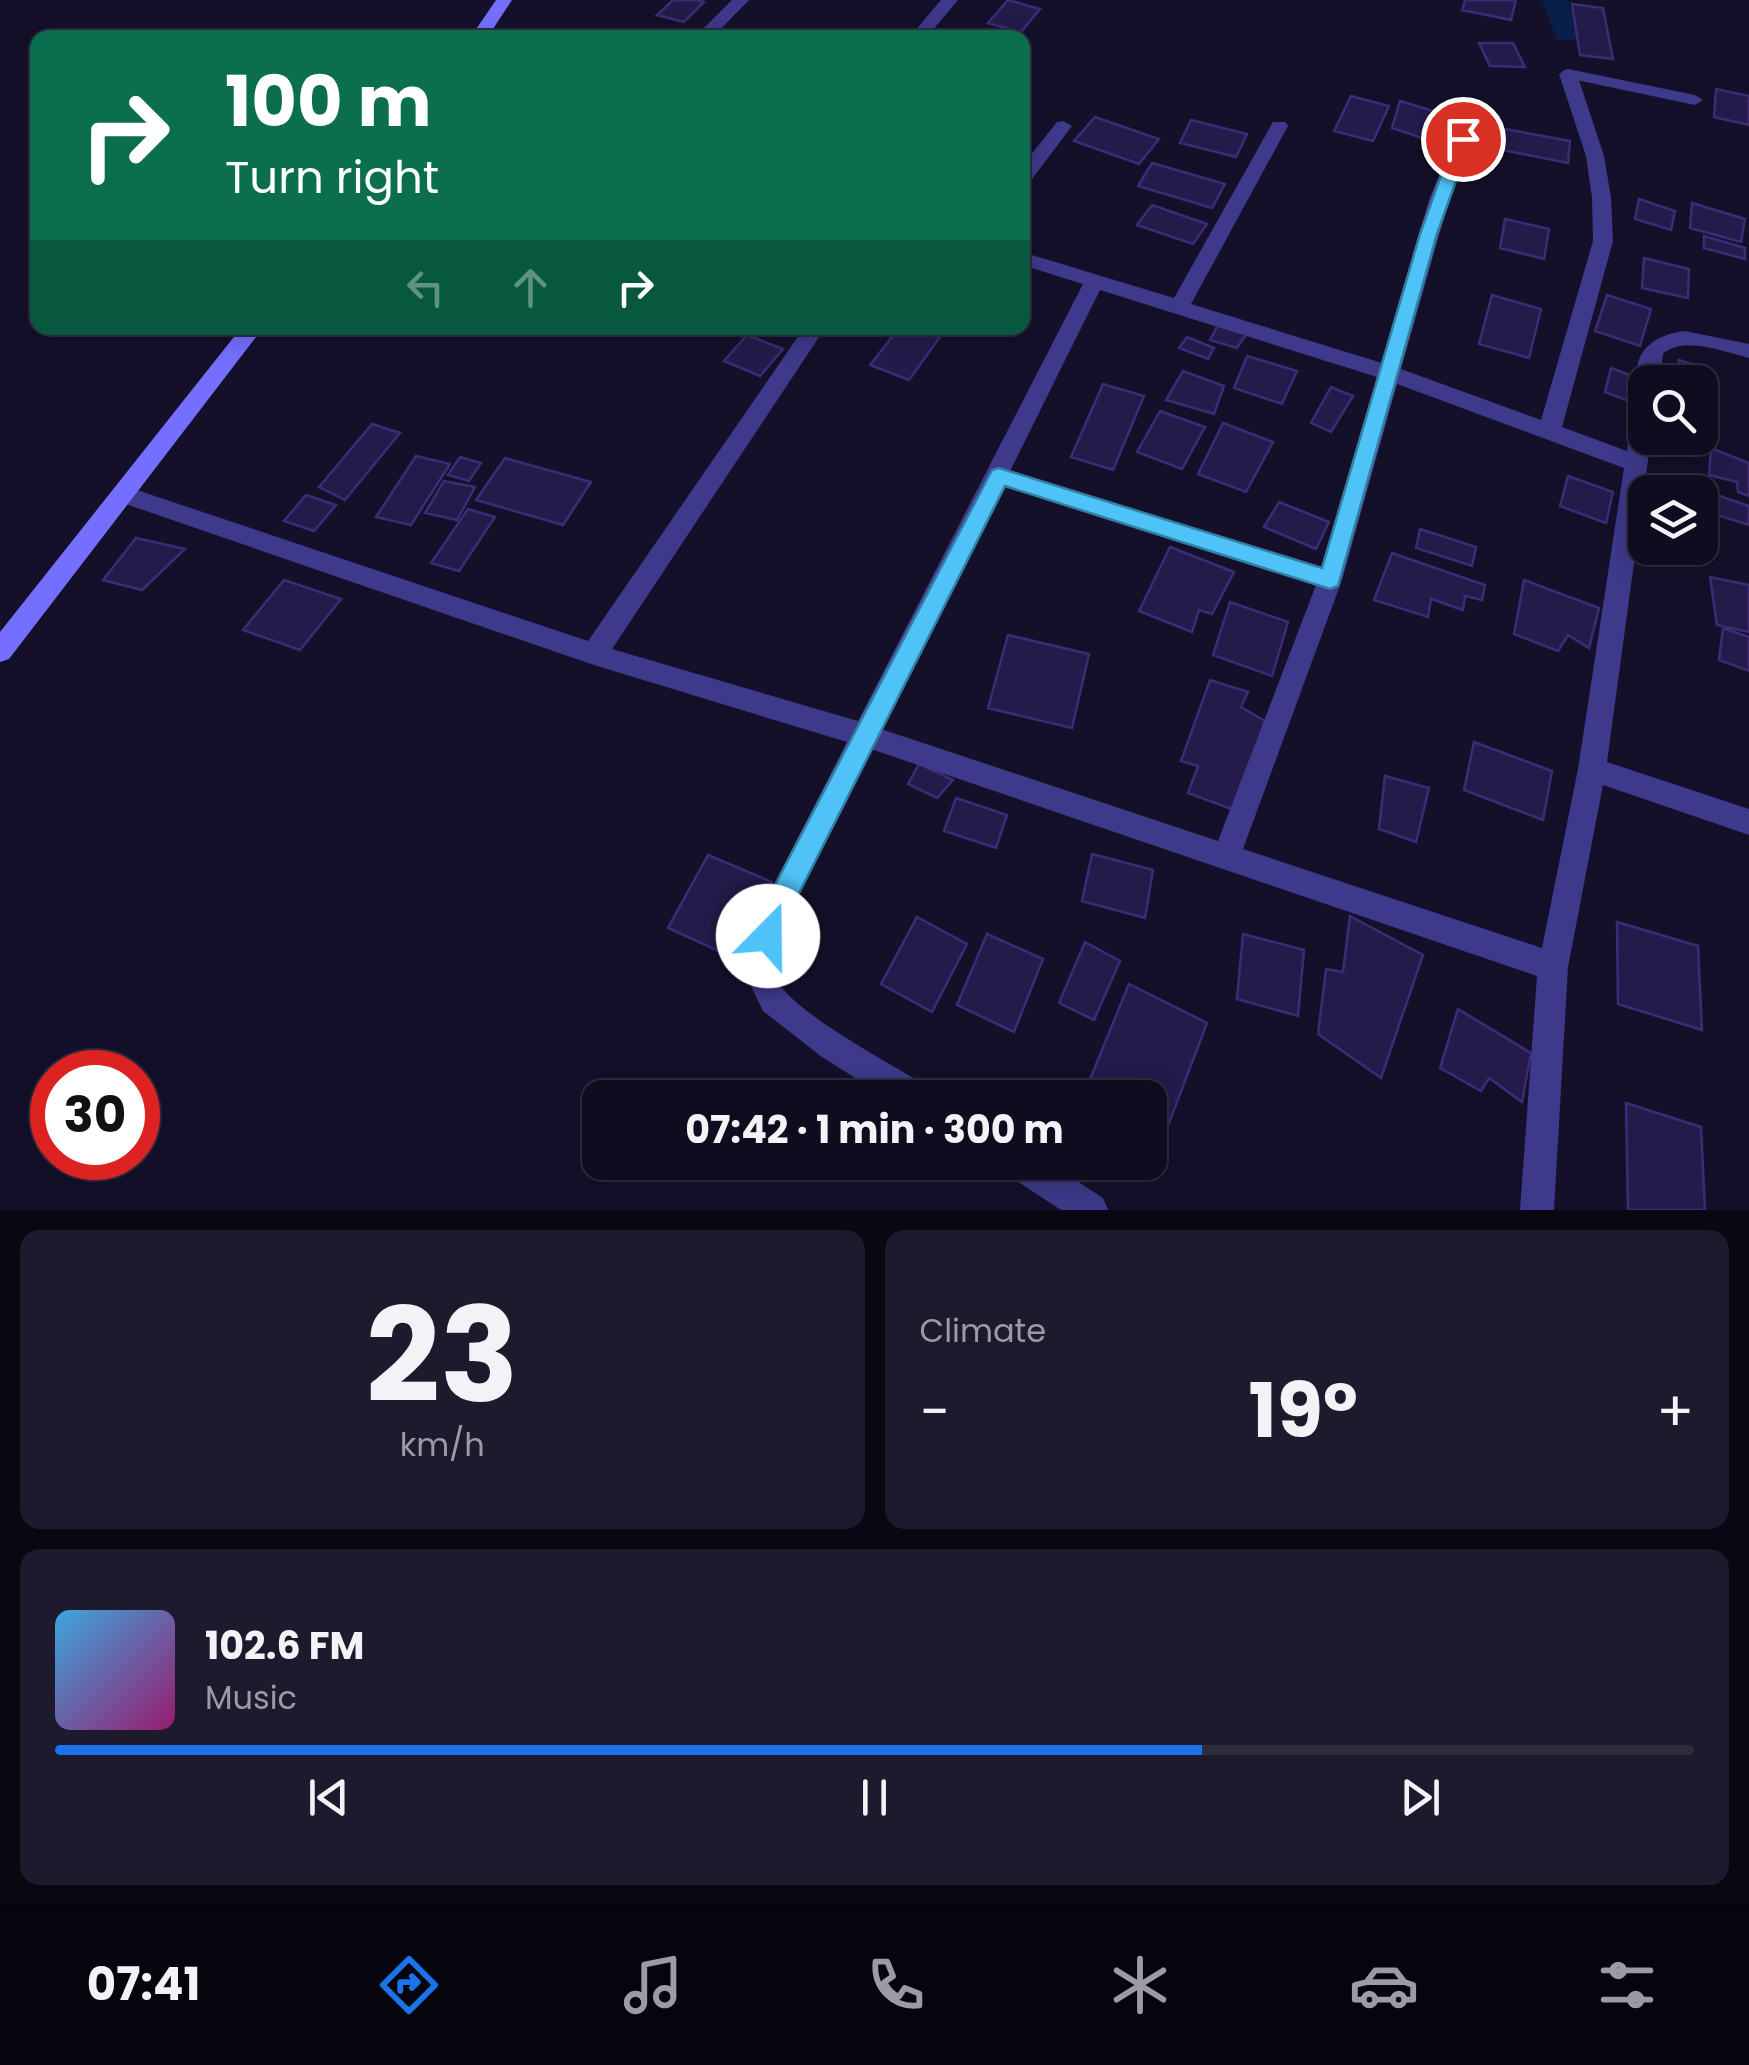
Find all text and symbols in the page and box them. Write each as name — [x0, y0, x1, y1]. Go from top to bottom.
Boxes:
text: 100 m — [225, 52, 432, 151]
icon: right — [60, 70, 190, 200]
pin — [1421, 97, 1506, 182]
icon: arrive — [1436, 112, 1491, 167]
text: Turn right — [225, 146, 439, 209]
icon: left — [398, 260, 453, 315]
icon: ahead — [503, 260, 558, 315]
icon: right — [608, 260, 663, 315]
map controls — [1628, 365, 1718, 565]
button: search — [1628, 365, 1718, 455]
button: layers — [1628, 475, 1718, 565]
position arrow — [716, 884, 820, 988]
speed limit sign: 30 — [30, 1050, 160, 1180]
text: 07:42 · 1 min · 300 m — [685, 1103, 1064, 1156]
text: 23 — [366, 1264, 519, 1447]
text: Climate — [920, 1308, 1046, 1353]
text: 19° — [1249, 1358, 1358, 1463]
text: − — [920, 1373, 950, 1450]
text: + — [1656, 1373, 1694, 1450]
text: km/h — [400, 1422, 485, 1467]
text: 102.6 FM — [205, 1619, 364, 1672]
text: Music — [205, 1675, 297, 1720]
icon: previous — [301, 1770, 356, 1825]
icon: pause — [847, 1770, 902, 1825]
icon: next — [1393, 1770, 1448, 1825]
icon: directions — [374, 1950, 444, 2020]
icon: music — [618, 1950, 688, 2020]
icon: phone — [861, 1950, 931, 2020]
icon: climate — [1105, 1950, 1175, 2020]
icon: car — [1349, 1950, 1419, 2020]
icon: filters — [1592, 1950, 1662, 2020]
text: 07:41 — [87, 1953, 200, 2016]

